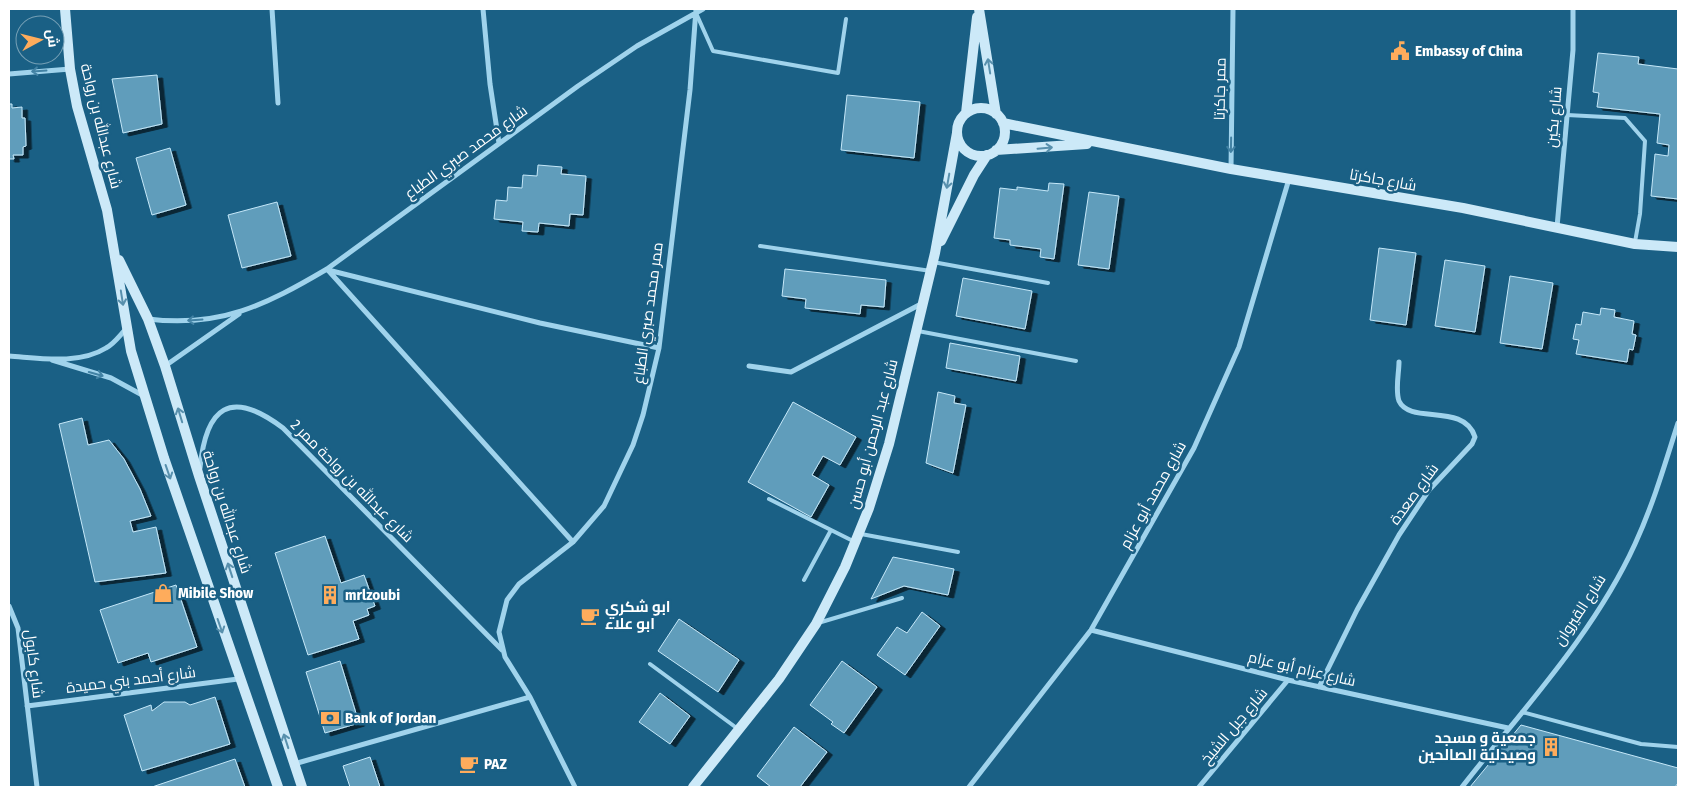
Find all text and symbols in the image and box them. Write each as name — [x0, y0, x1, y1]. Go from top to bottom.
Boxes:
north arrow — [15, 15, 65, 65]
text: ش — [43, 29, 62, 48]
public building icon: Embassy of China — [1389, 40, 1411, 62]
place label: Embassy of China — [1415, 42, 1523, 60]
street label: ممر جاكرتا — [1210, 57, 1230, 121]
one-way arrow — [983, 59, 993, 75]
street label: شارع عبدالله بن رواحة — [75, 61, 126, 191]
one-way arrow — [32, 67, 48, 76]
street label: شارع بكين — [1542, 86, 1568, 149]
street label: شارع محمد صبري الطباع — [401, 101, 533, 205]
one-way arrow — [1227, 137, 1236, 153]
one-way arrow — [1037, 143, 1053, 153]
street label: شارع جاكرتا — [1348, 165, 1418, 197]
one-way arrow — [943, 173, 953, 189]
street label: ممر محمد صبري الطباع — [629, 241, 670, 385]
one-way arrow — [118, 290, 128, 306]
one-way arrow — [187, 315, 203, 325]
street label: شارع عبد الرحمن أبو حسن — [843, 357, 904, 511]
one-way arrow — [87, 369, 103, 379]
one-way arrow — [175, 408, 185, 424]
street label: شارع عبدالله بن رواحة ممر 2 — [285, 415, 418, 548]
street label: شارع محمد أبو عزام — [1115, 438, 1192, 553]
street label: شارع عبدالله بن رواحة — [197, 448, 256, 576]
street label: شارع صعدة — [1386, 460, 1444, 529]
one-way arrow — [164, 463, 173, 479]
one-way arrow — [225, 563, 234, 578]
street label: شارع القيروان — [1550, 571, 1611, 650]
shop icon: Mibile Show — [152, 582, 174, 604]
place label: Mibile Show — [178, 584, 254, 602]
building icon: mrlzoubi — [319, 584, 341, 606]
place label: mrlzoubi — [345, 586, 400, 604]
place label: ابو شكري ابو علاء — [605, 598, 671, 633]
cafe icon: ابو شكري ابو علاء — [579, 605, 601, 627]
one-way arrow — [216, 617, 226, 633]
street label: شارع كابول — [19, 629, 47, 700]
street label: شارع عزام أبو عزام — [1246, 647, 1358, 692]
street label: شارع أحمد بني حميدة — [65, 662, 197, 700]
street label: شارع جبل الشيخ — [1197, 684, 1273, 769]
bank icon: Bank of Jordan — [319, 707, 341, 729]
place label: Bank of Jordan — [345, 709, 437, 727]
place label: جمعية و مسجد وصيدلية الصالحين — [1418, 729, 1536, 764]
one-way arrow — [281, 733, 291, 749]
building icon: جمعية و مسجد وصيدلية الصالحين — [1540, 736, 1562, 758]
cafe icon: PAZ — [458, 753, 480, 775]
place label: PAZ — [484, 755, 507, 773]

